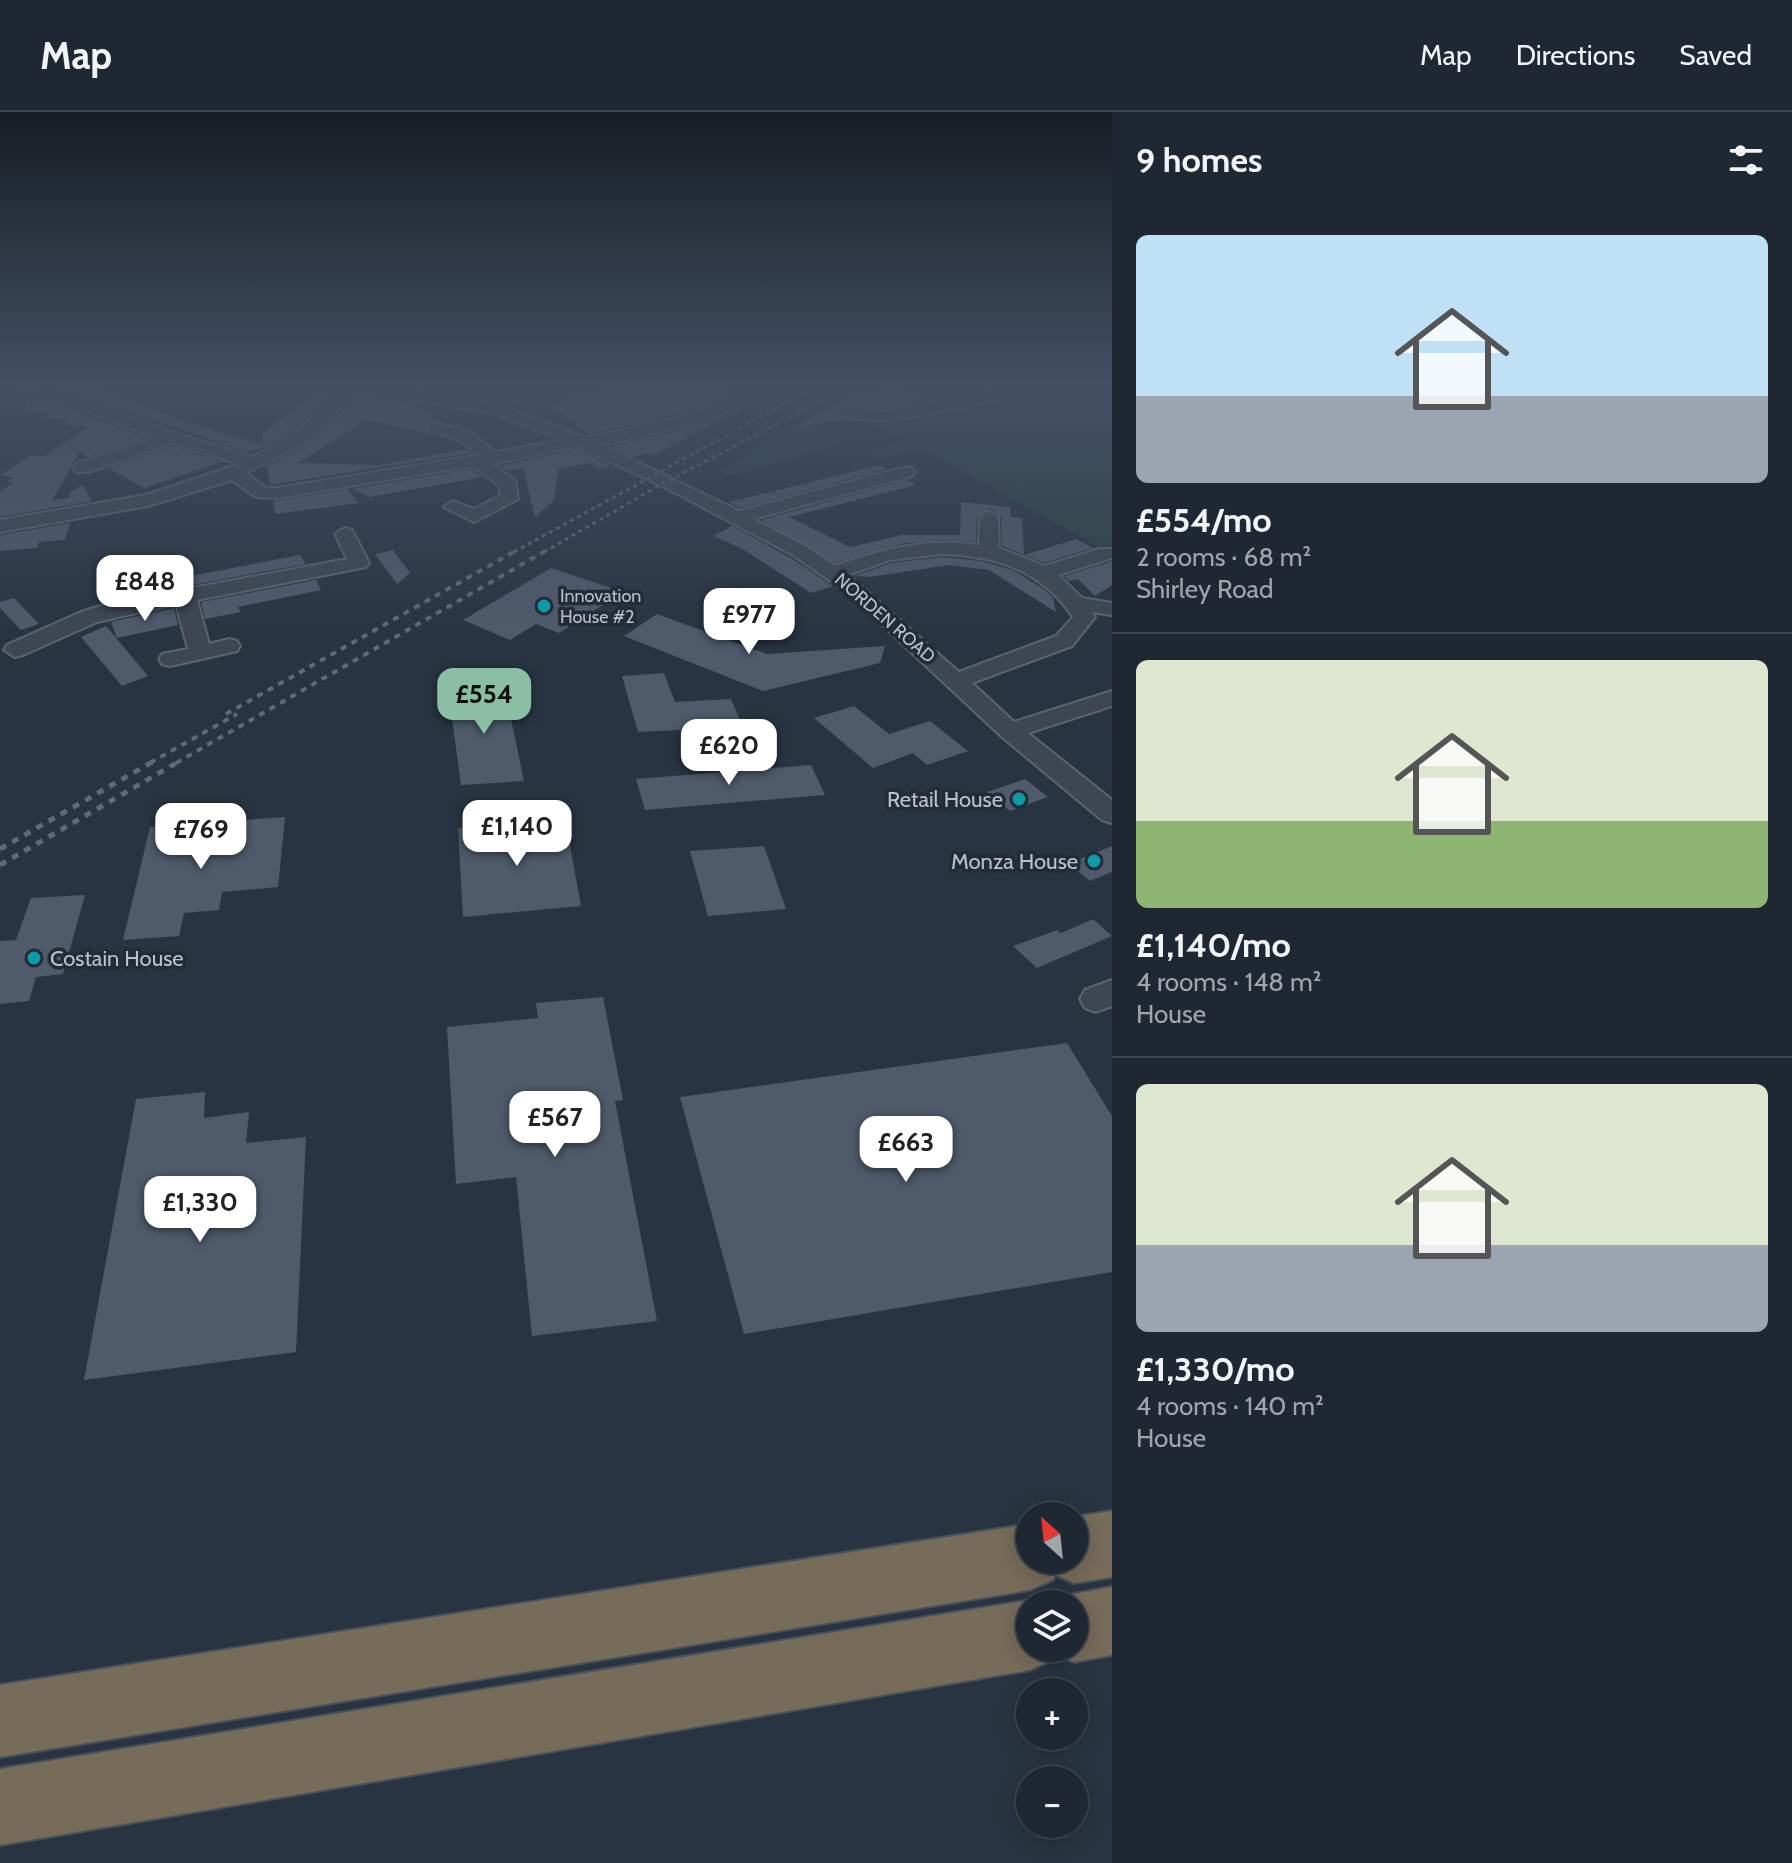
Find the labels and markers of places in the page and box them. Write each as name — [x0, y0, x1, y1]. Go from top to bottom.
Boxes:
pin: £848 — [98, 555, 192, 623]
place label: Innovation House #2 — [560, 585, 641, 628]
pin: £977 — [702, 588, 796, 656]
marker: Innovation House #2 — [535, 597, 553, 615]
pin: £554 — [437, 668, 531, 736]
pin: £620 — [682, 719, 776, 787]
place label: Retail House — [887, 786, 1003, 813]
marker: Retail House — [1010, 790, 1028, 808]
pin: £1,140 — [452, 800, 582, 868]
pin: £769 — [154, 803, 248, 871]
place label: Monza House — [951, 848, 1078, 875]
marker: Monza House — [1085, 852, 1103, 870]
place label: Costain House — [50, 945, 184, 972]
marker: Costain House — [25, 949, 43, 967]
pin: £567 — [508, 1091, 602, 1159]
pin: £663 — [859, 1116, 953, 1184]
pin: £1,330 — [135, 1176, 265, 1244]

